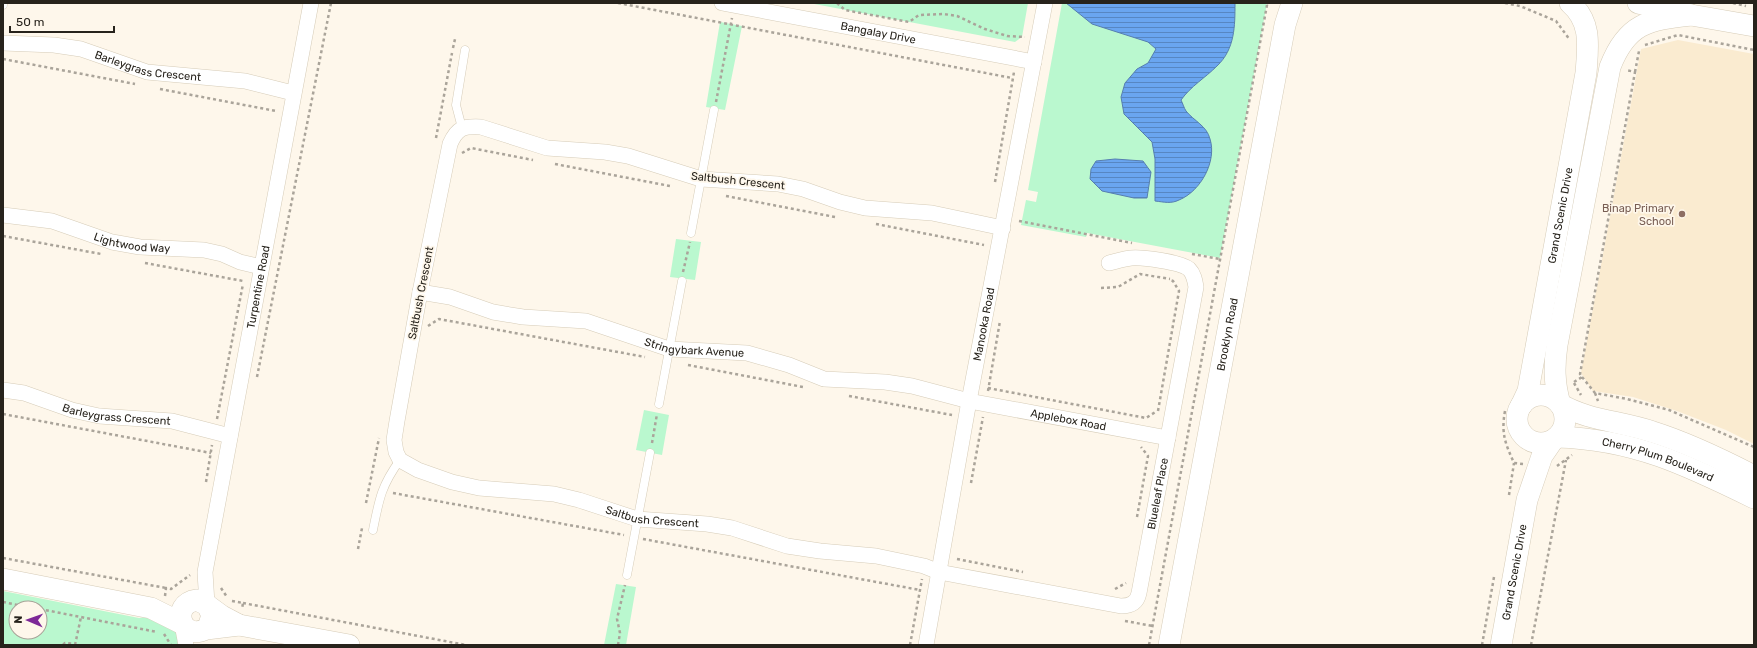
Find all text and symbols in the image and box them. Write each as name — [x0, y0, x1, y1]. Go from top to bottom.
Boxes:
scale bar — [10, 8, 114, 34]
text: 50 m — [16, 15, 44, 29]
street label: Bangalay Drive — [839, 19, 917, 46]
street label: Barleygrass Crescent — [93, 48, 202, 84]
street label: Grand Scenic Drive — [1545, 166, 1575, 264]
street label: Saltbush Crescent — [690, 170, 786, 192]
place label: Binap Primary School — [1602, 202, 1674, 228]
marker: Binap Primary School — [1677, 209, 1687, 219]
street label: Lightwood Way — [92, 230, 171, 255]
street label: Turpentine Road — [244, 244, 272, 330]
street label: Saltbush Crescent — [406, 245, 437, 341]
street label: Manooka Road — [970, 286, 997, 362]
street label: Brooklyn Road — [1214, 297, 1240, 372]
street label: Stringybark Avenue — [643, 335, 744, 359]
street label: Barleygrass Crescent — [61, 401, 172, 427]
street label: Applebox Road — [1029, 406, 1107, 433]
street label: Cherry Plum Boulevard — [1601, 435, 1716, 484]
street label: Blueleaf Place — [1144, 457, 1171, 531]
street label: Saltbush Crescent — [604, 503, 700, 530]
street label: Grand Scenic Drive — [1499, 523, 1529, 621]
north arrow — [8, 600, 48, 640]
text: N — [12, 615, 25, 624]

